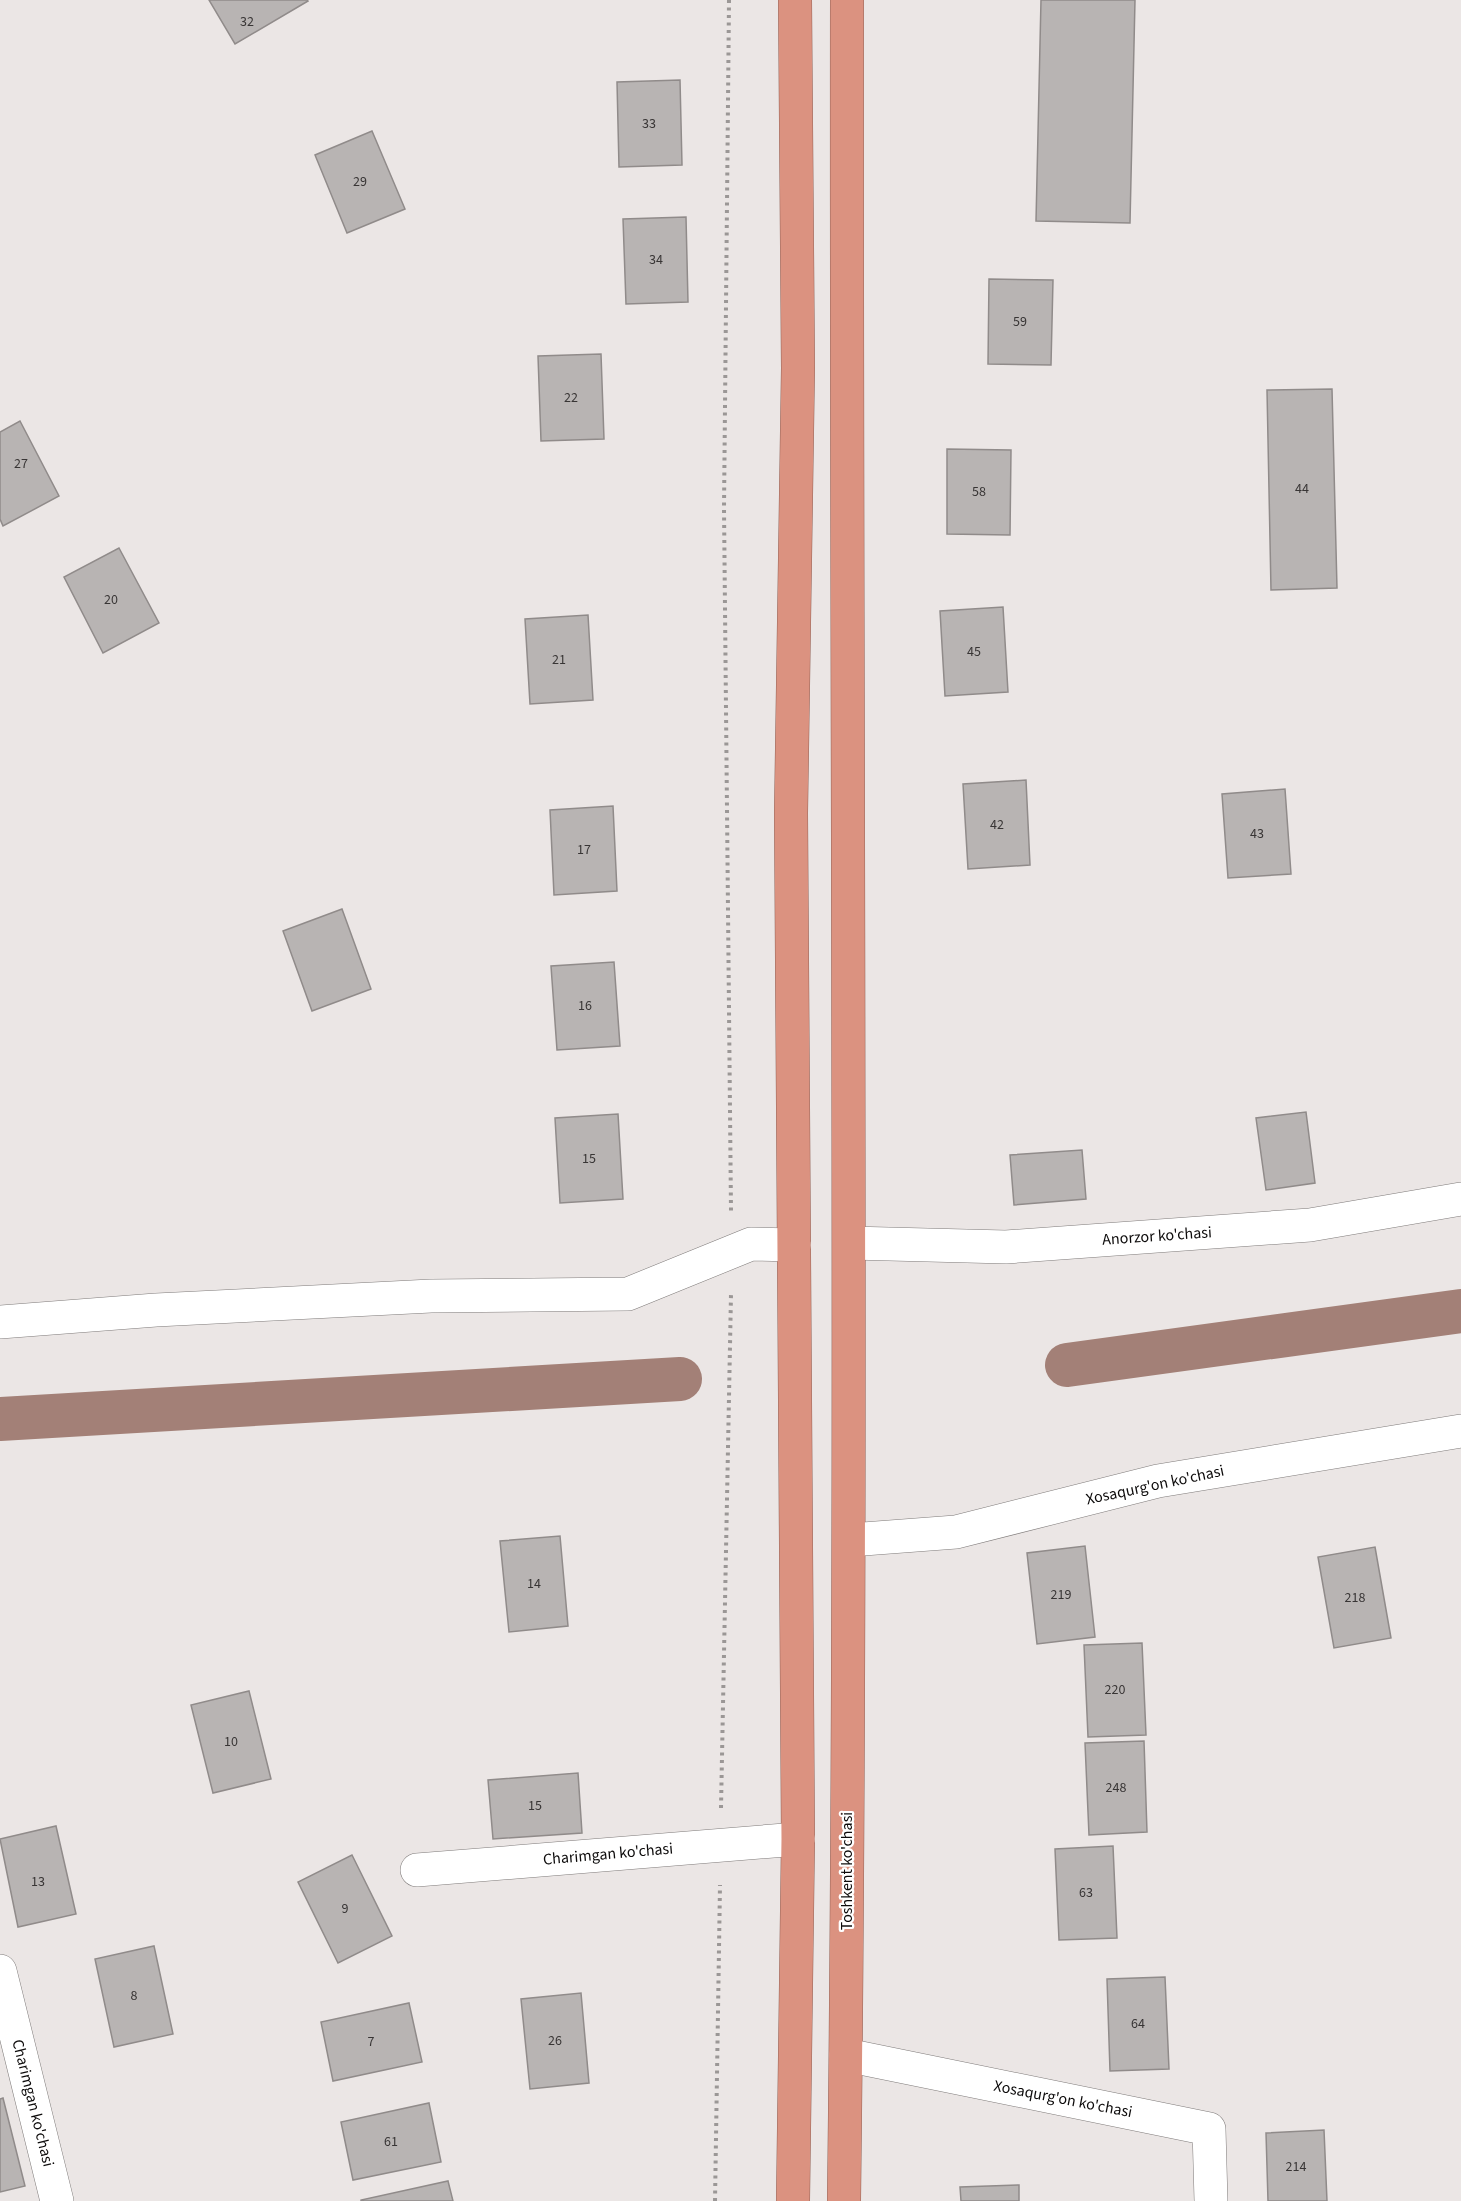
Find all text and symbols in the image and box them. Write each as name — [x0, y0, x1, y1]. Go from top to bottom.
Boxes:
house number: 32 — [240, 12, 254, 32]
house number: 33 — [642, 114, 656, 134]
house number: 29 — [353, 172, 367, 192]
house number: 34 — [649, 250, 663, 270]
house number: 59 — [1013, 312, 1027, 332]
house number: 22 — [564, 388, 578, 408]
house number: 27 — [14, 454, 28, 474]
house number: 44 — [1295, 479, 1309, 499]
house number: 58 — [972, 482, 986, 502]
house number: 20 — [104, 590, 118, 610]
house number: 45 — [967, 642, 981, 662]
house number: 21 — [552, 650, 566, 670]
house number: 42 — [990, 815, 1004, 835]
house number: 43 — [1250, 824, 1264, 844]
house number: 17 — [577, 840, 591, 860]
house number: 16 — [578, 996, 592, 1016]
house number: 15 — [582, 1149, 596, 1169]
street label: Anorzor ko'chasi — [1101, 1221, 1213, 1251]
street label: Xosaqurg'on ko'chasi — [1084, 1460, 1226, 1510]
house number: 14 — [527, 1574, 541, 1594]
house number: 219 — [1051, 1585, 1071, 1605]
house number: 218 — [1345, 1588, 1365, 1608]
house number: 220 — [1105, 1680, 1125, 1700]
house number: 10 — [224, 1732, 238, 1752]
house number: 248 — [1106, 1778, 1126, 1798]
house number: 15 — [528, 1796, 542, 1816]
street label: Toshkent ko'chasi — [836, 1812, 858, 1930]
street label: Charimgan ko'chasi — [542, 1837, 674, 1871]
house number: 13 — [31, 1872, 45, 1892]
house number: 63 — [1079, 1883, 1093, 1903]
house number: 9 — [342, 1899, 349, 1919]
house number: 8 — [131, 1986, 138, 2006]
house number: 64 — [1131, 2014, 1145, 2034]
house number: 26 — [548, 2031, 562, 2051]
house number: 7 — [368, 2032, 375, 2052]
street label: Charimgan ko'chasi — [7, 2037, 59, 2169]
street label: Xosaqurg'on ko'chasi — [992, 2075, 1134, 2123]
house number: 61 — [384, 2132, 398, 2152]
house number: 214 — [1286, 2157, 1306, 2177]

